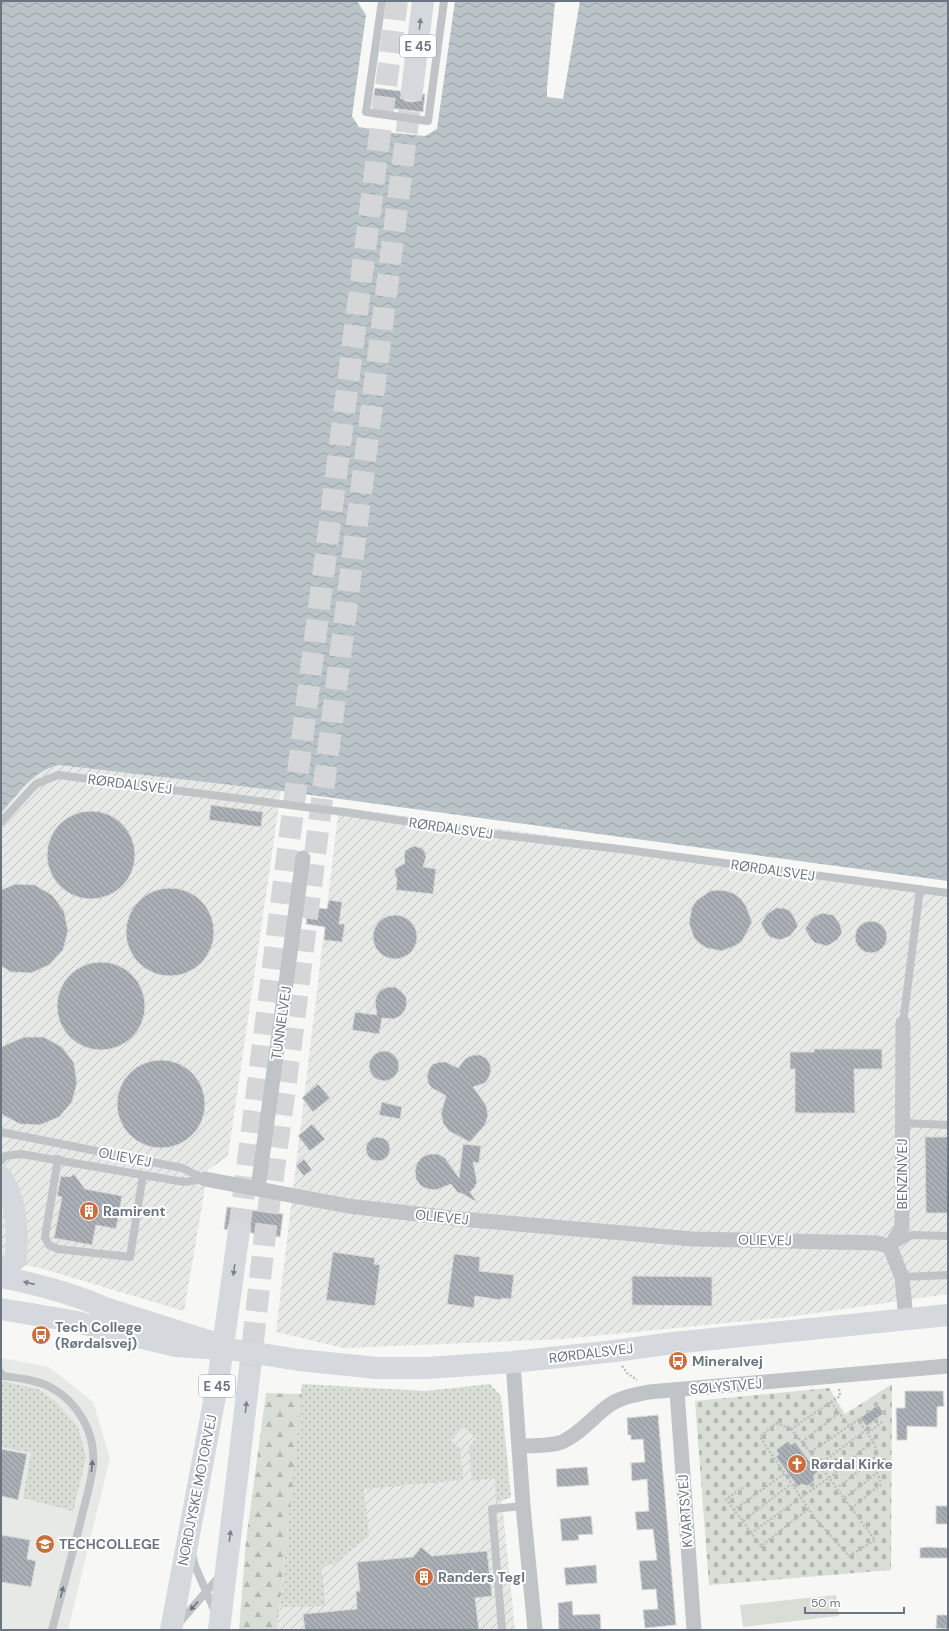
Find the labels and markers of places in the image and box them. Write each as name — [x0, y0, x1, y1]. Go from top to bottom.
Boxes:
building icon: Ramirent — [78, 1200, 100, 1222]
place label: Ramirent — [103, 1202, 166, 1220]
place label: Tech College (Rørdalsvej) — [55, 1318, 142, 1352]
bus stop icon: Tech College (Rørdalsvej) — [30, 1324, 52, 1346]
bus stop icon: Mineralvej — [667, 1350, 689, 1372]
place label: Mineralvej — [692, 1352, 763, 1370]
church icon: Rørdal Kirke — [786, 1453, 808, 1475]
place label: Rørdal Kirke — [811, 1455, 893, 1473]
school or university icon: TECHCOLLEGE — [34, 1533, 56, 1555]
place label: TECHCOLLEGE — [59, 1535, 160, 1553]
building icon: Randers Tegl — [413, 1566, 435, 1588]
place label: Randers Tegl — [438, 1568, 525, 1586]

